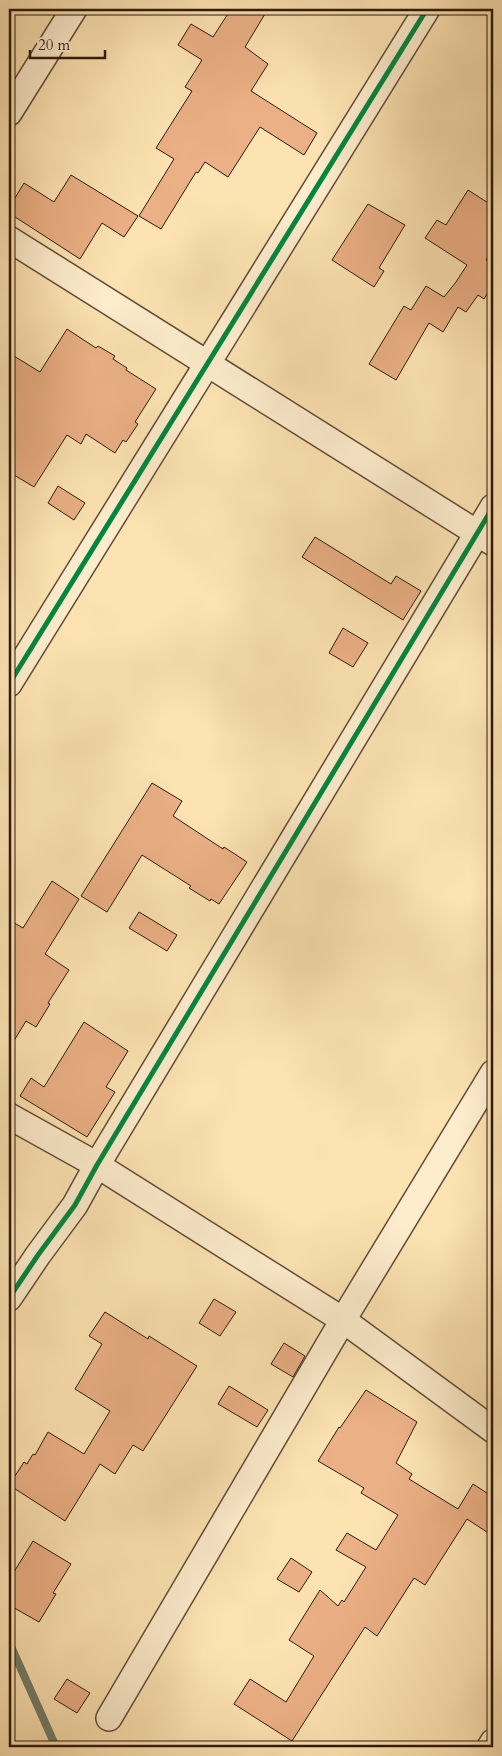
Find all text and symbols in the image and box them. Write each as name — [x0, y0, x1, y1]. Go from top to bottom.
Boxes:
scale bar — [30, 28, 105, 60]
text: 20 m — [38, 35, 70, 55]

